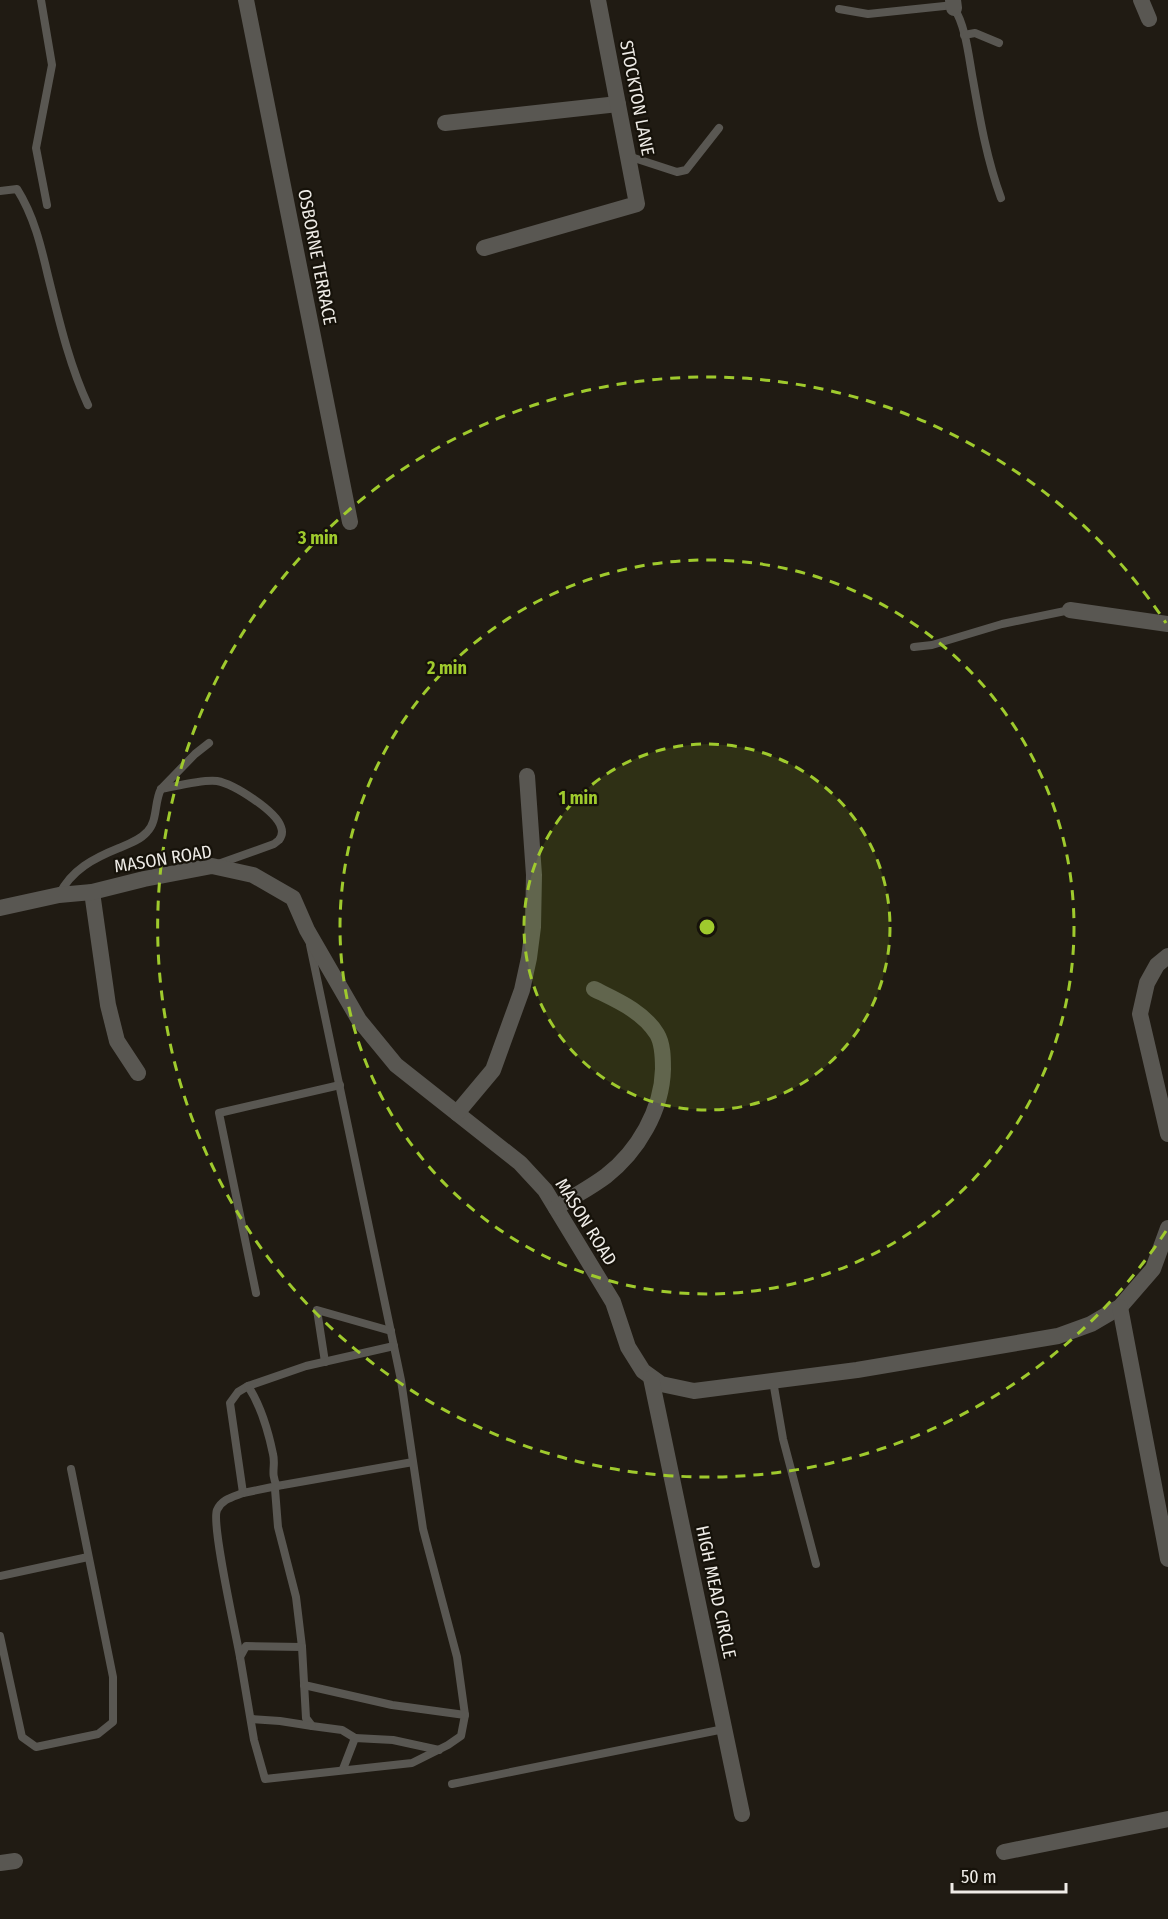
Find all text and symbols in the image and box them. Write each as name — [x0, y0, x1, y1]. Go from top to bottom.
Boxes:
street label: STOCKTON LANE — [615, 38, 659, 158]
street label: OSBORNE TERRACE — [293, 187, 341, 327]
text: 3 min — [297, 527, 338, 549]
text: 2 min — [426, 657, 467, 679]
text: 1 min — [558, 787, 598, 809]
street label: MASON ROAD — [113, 840, 213, 878]
centre of rings — [697, 917, 717, 937]
street label: MASON ROAD — [551, 1174, 621, 1270]
street label: HIGH MEAD CIRCLE — [691, 1523, 741, 1661]
scale bar — [952, 1856, 1066, 1894]
text: 50 m — [961, 1866, 997, 1888]

